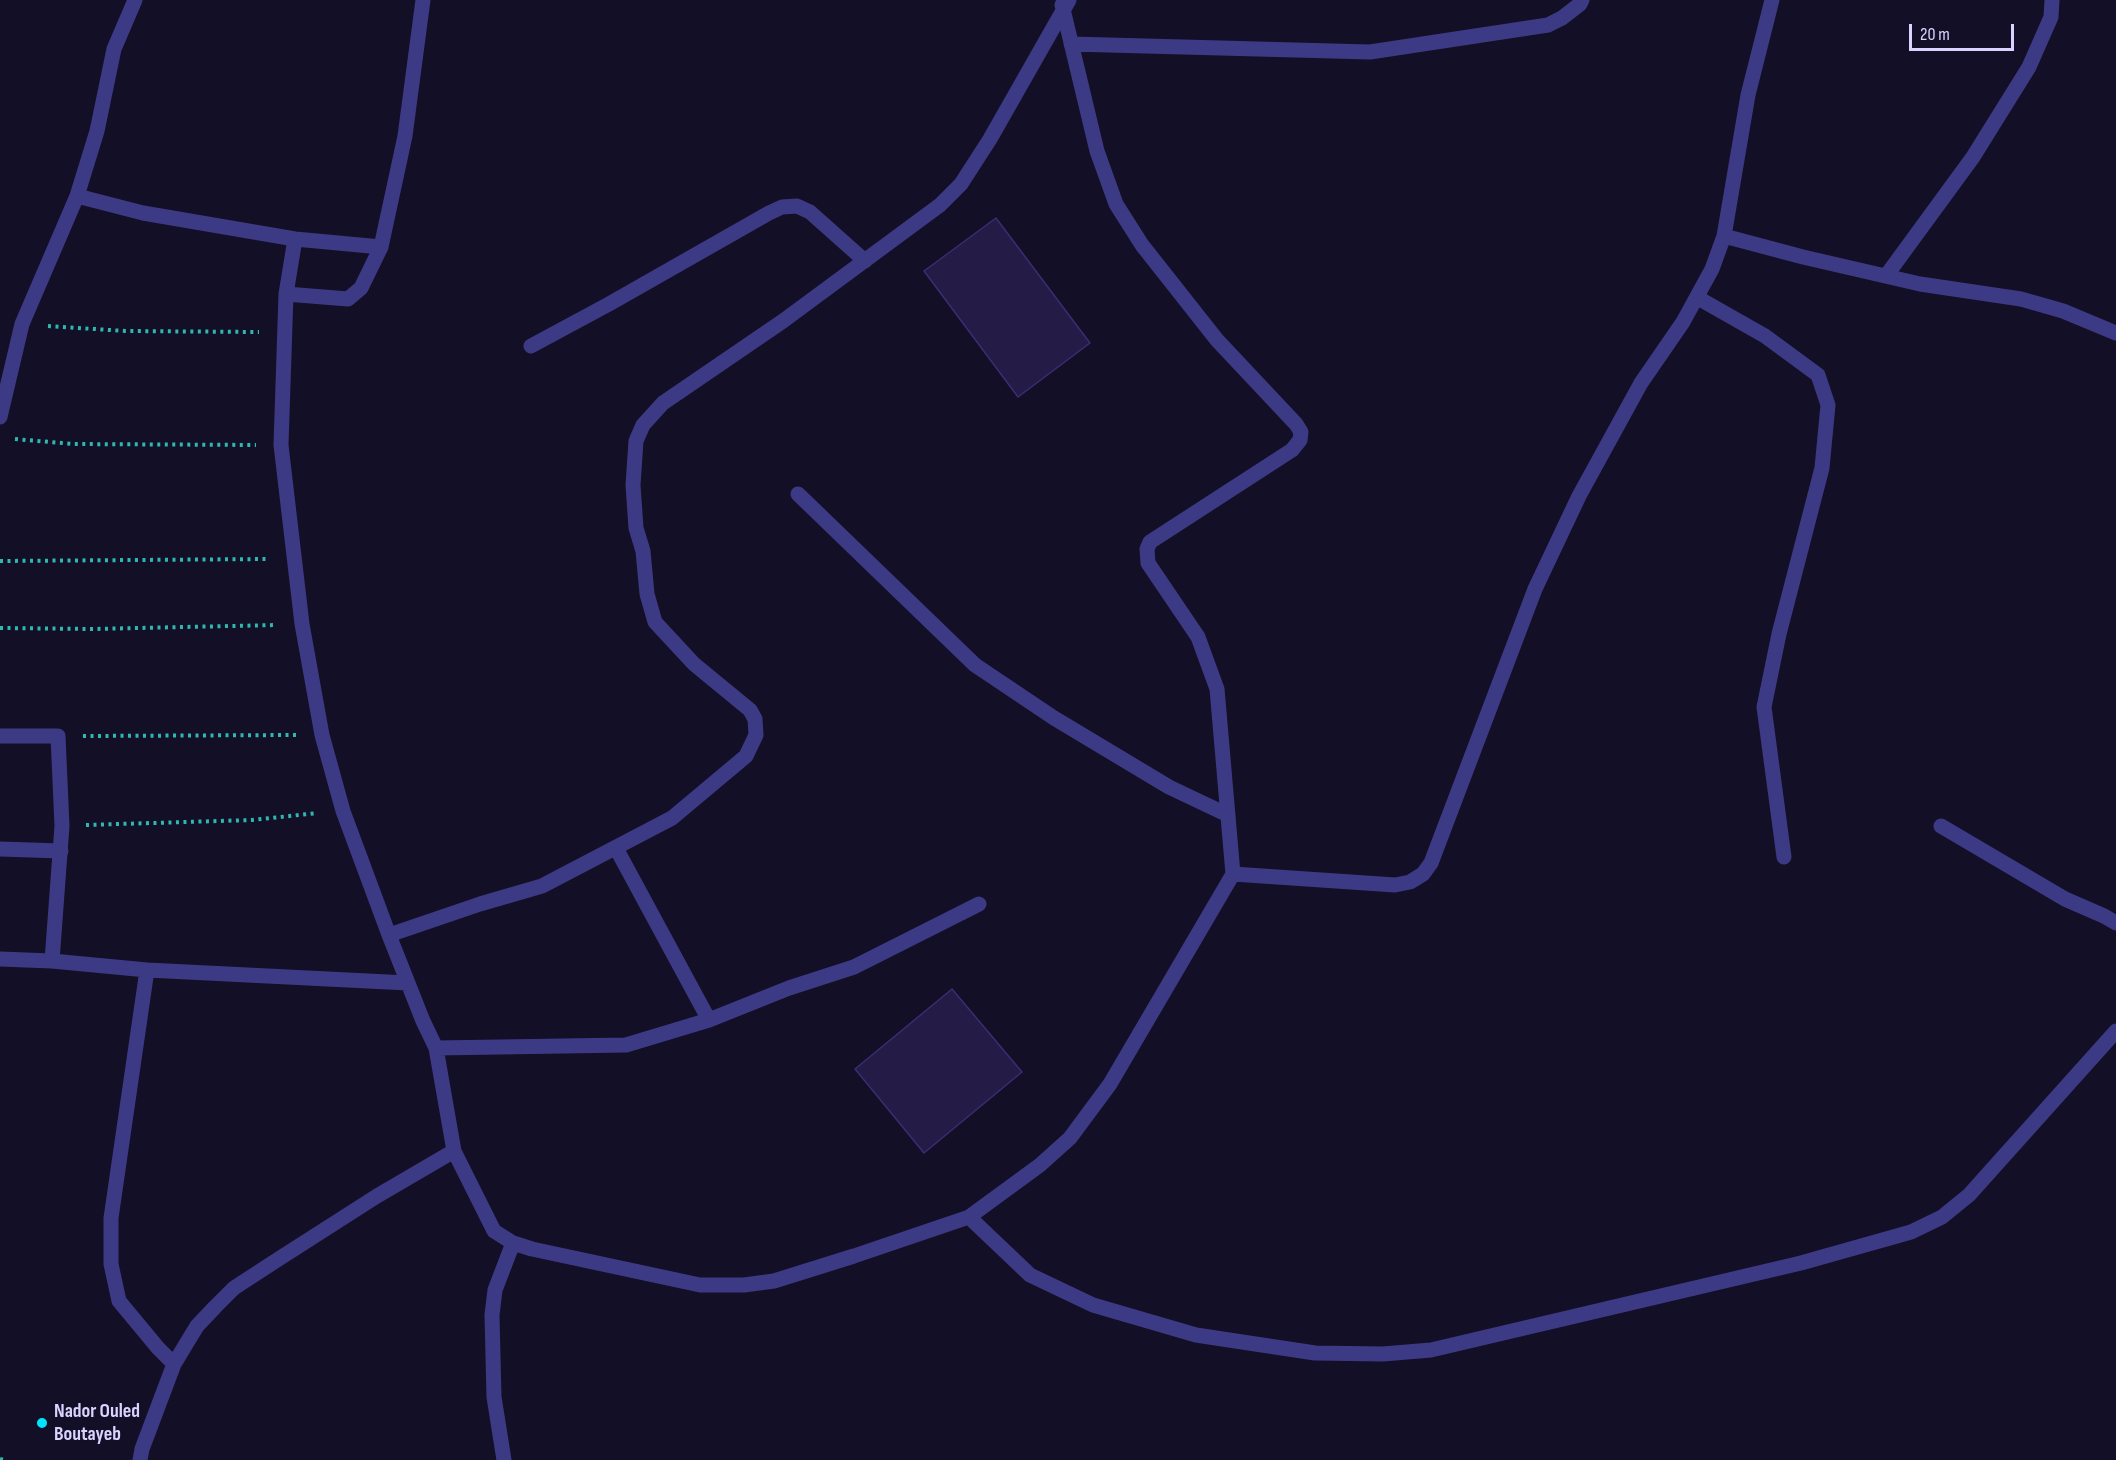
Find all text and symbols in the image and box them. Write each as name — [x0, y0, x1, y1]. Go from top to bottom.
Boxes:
scale bar — [1912, 12, 2017, 50]
text: 20 m — [1920, 24, 1950, 45]
place label: Nador Ouled Boutayeb — [54, 1400, 140, 1447]
marker: Nador Ouled Boutayeb — [35, 1416, 49, 1430]

